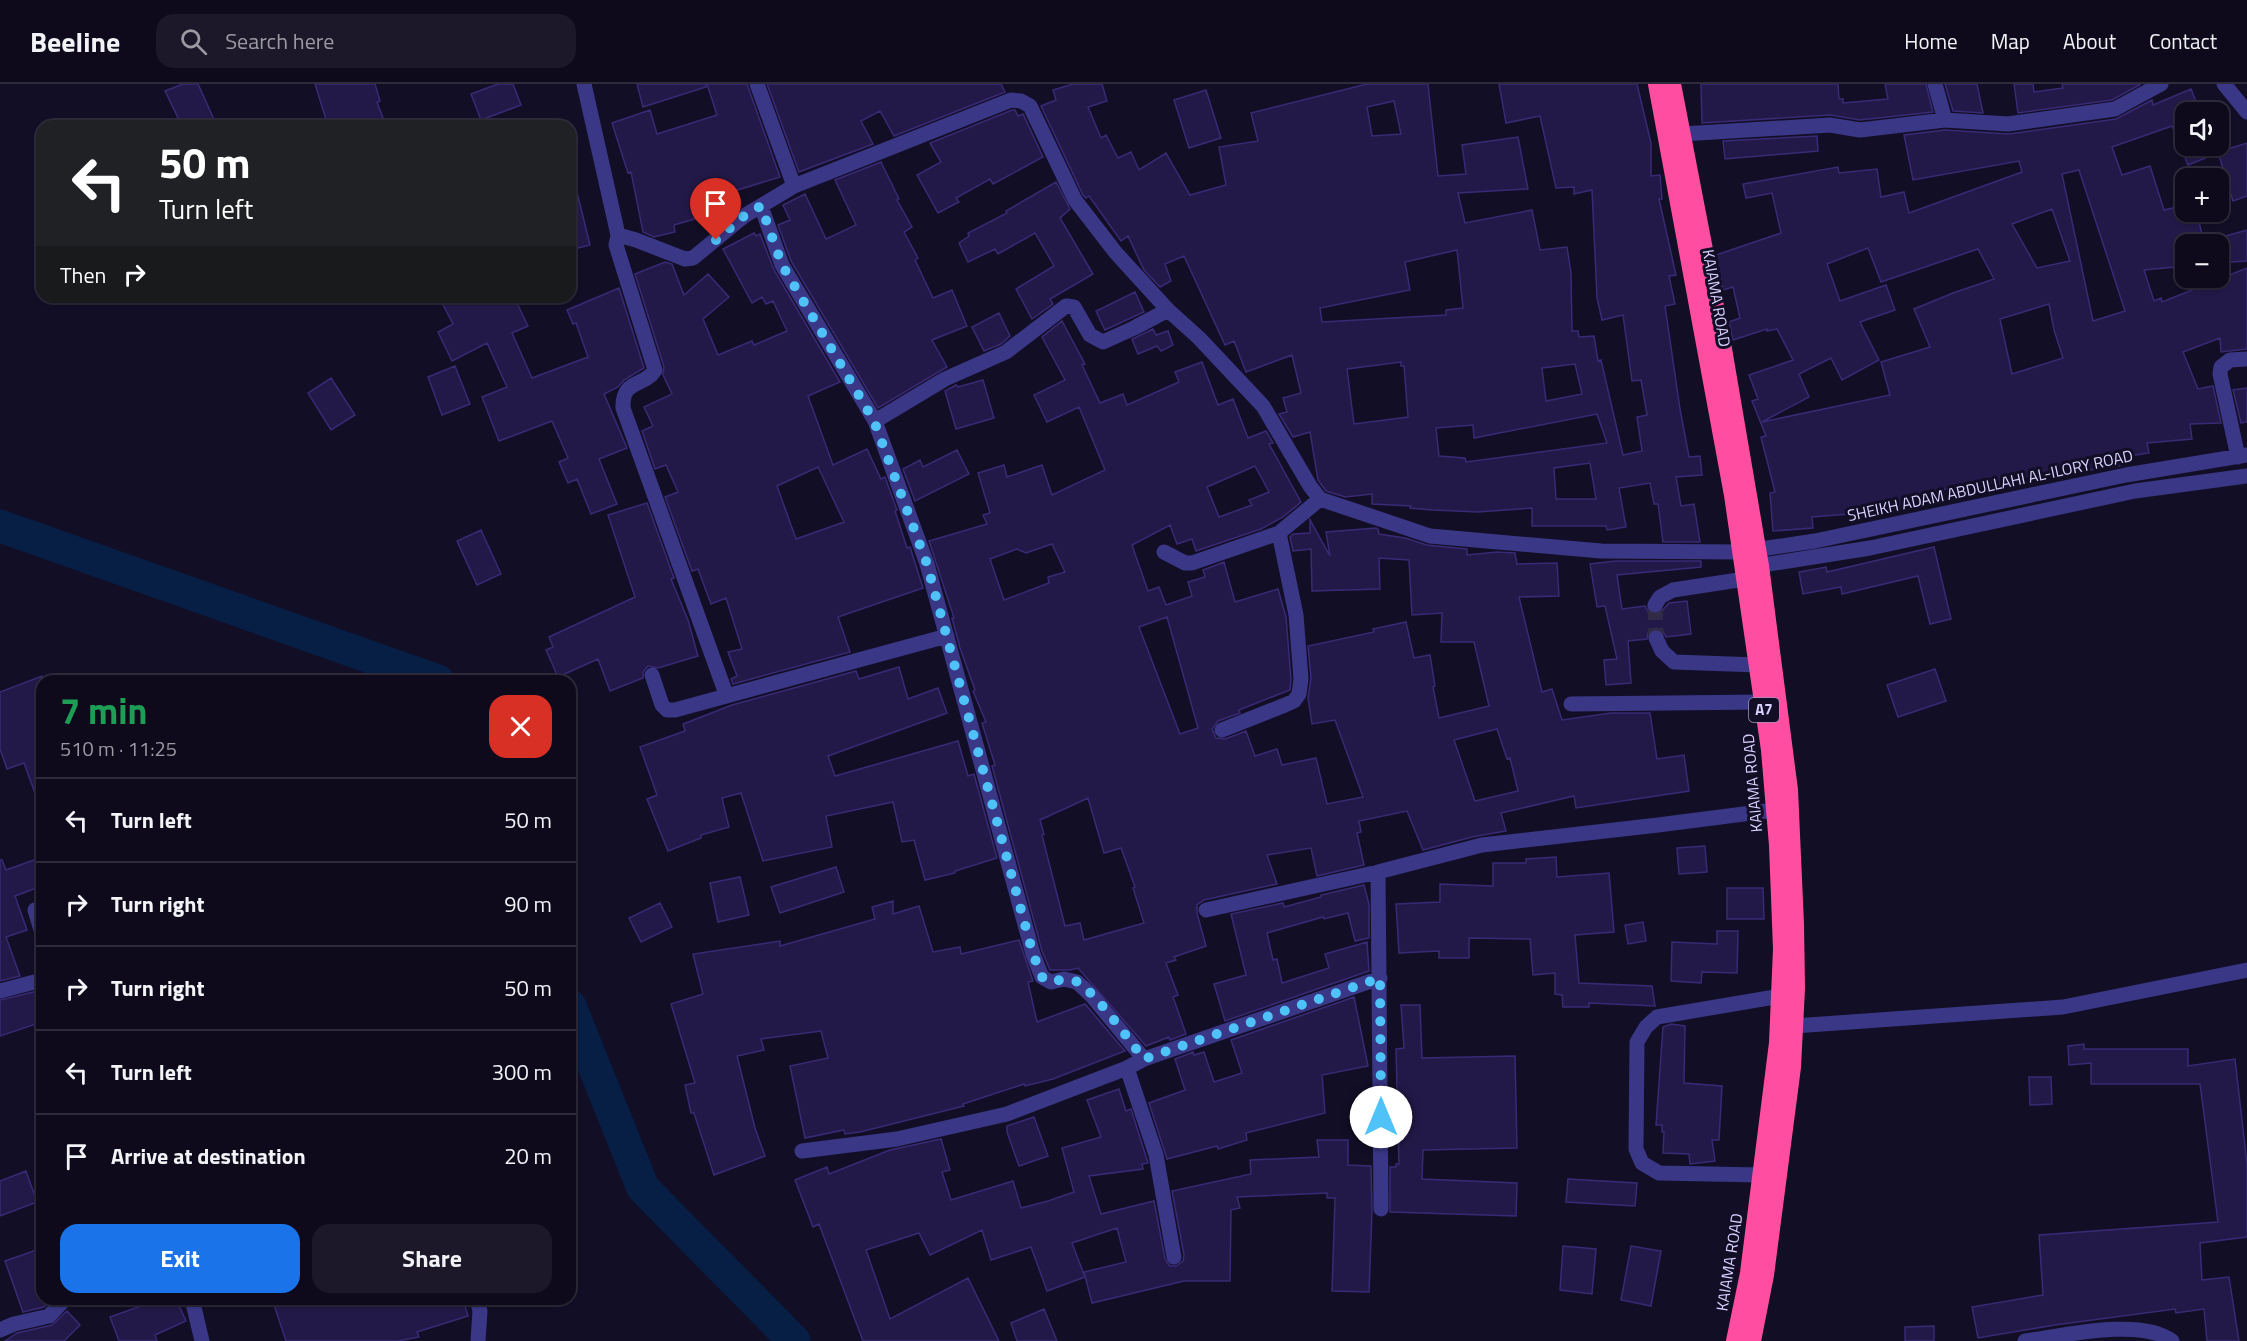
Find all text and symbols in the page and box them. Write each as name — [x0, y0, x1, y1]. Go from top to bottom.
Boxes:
search box — [156, 14, 576, 68]
text: Beeline — [30, 20, 120, 63]
text: Search here — [225, 24, 334, 58]
icon: search — [177, 25, 210, 58]
text: Home — [1904, 25, 1958, 57]
text: Map — [1991, 25, 2030, 57]
text: About — [2063, 25, 2116, 57]
text: Contact — [2149, 25, 2217, 57]
map controls — [2175, 102, 2229, 288]
button: sound — [2175, 102, 2229, 156]
text: 50 m — [159, 130, 251, 194]
icon: left — [60, 144, 138, 222]
button: + — [2175, 168, 2229, 222]
pin — [690, 178, 741, 240]
icon: arrive — [699, 187, 732, 220]
text: Turn left — [159, 188, 253, 229]
button: − — [2175, 234, 2229, 288]
street label: KAIAMA ROAD — [1697, 247, 1737, 349]
text: Then — [60, 258, 106, 292]
icon: right — [118, 258, 151, 291]
street label: SHEIKH ADAM ABDULLAHI AL-ILORY ROAD — [1845, 443, 2135, 527]
text: 7 min — [60, 683, 147, 738]
button: close — [489, 695, 552, 758]
road number: A7 — [1749, 698, 1779, 722]
text: 510 m · 11:25 — [60, 733, 177, 764]
street label: KAIAMA ROAD — [1736, 733, 1768, 833]
text: Turn left — [111, 803, 192, 837]
text: 50 m — [504, 803, 552, 837]
icon: left — [60, 804, 93, 837]
text: Turn right — [111, 887, 205, 921]
text: 90 m — [504, 887, 552, 921]
icon: right — [60, 888, 93, 921]
text: Turn right — [111, 971, 205, 1005]
text: 50 m — [504, 971, 552, 1005]
icon: right — [60, 972, 93, 1005]
text: Turn left — [111, 1055, 192, 1089]
text: 300 m — [492, 1055, 552, 1089]
icon: left — [60, 1056, 93, 1089]
position arrow — [1349, 1085, 1413, 1149]
text: Arrive at destination — [111, 1139, 306, 1173]
text: 20 m — [504, 1139, 552, 1173]
icon: arrive — [60, 1140, 93, 1173]
street label: KAIAMA ROAD — [1709, 1211, 1749, 1313]
button: Exit — [60, 1224, 300, 1293]
button: Share — [312, 1224, 552, 1293]

